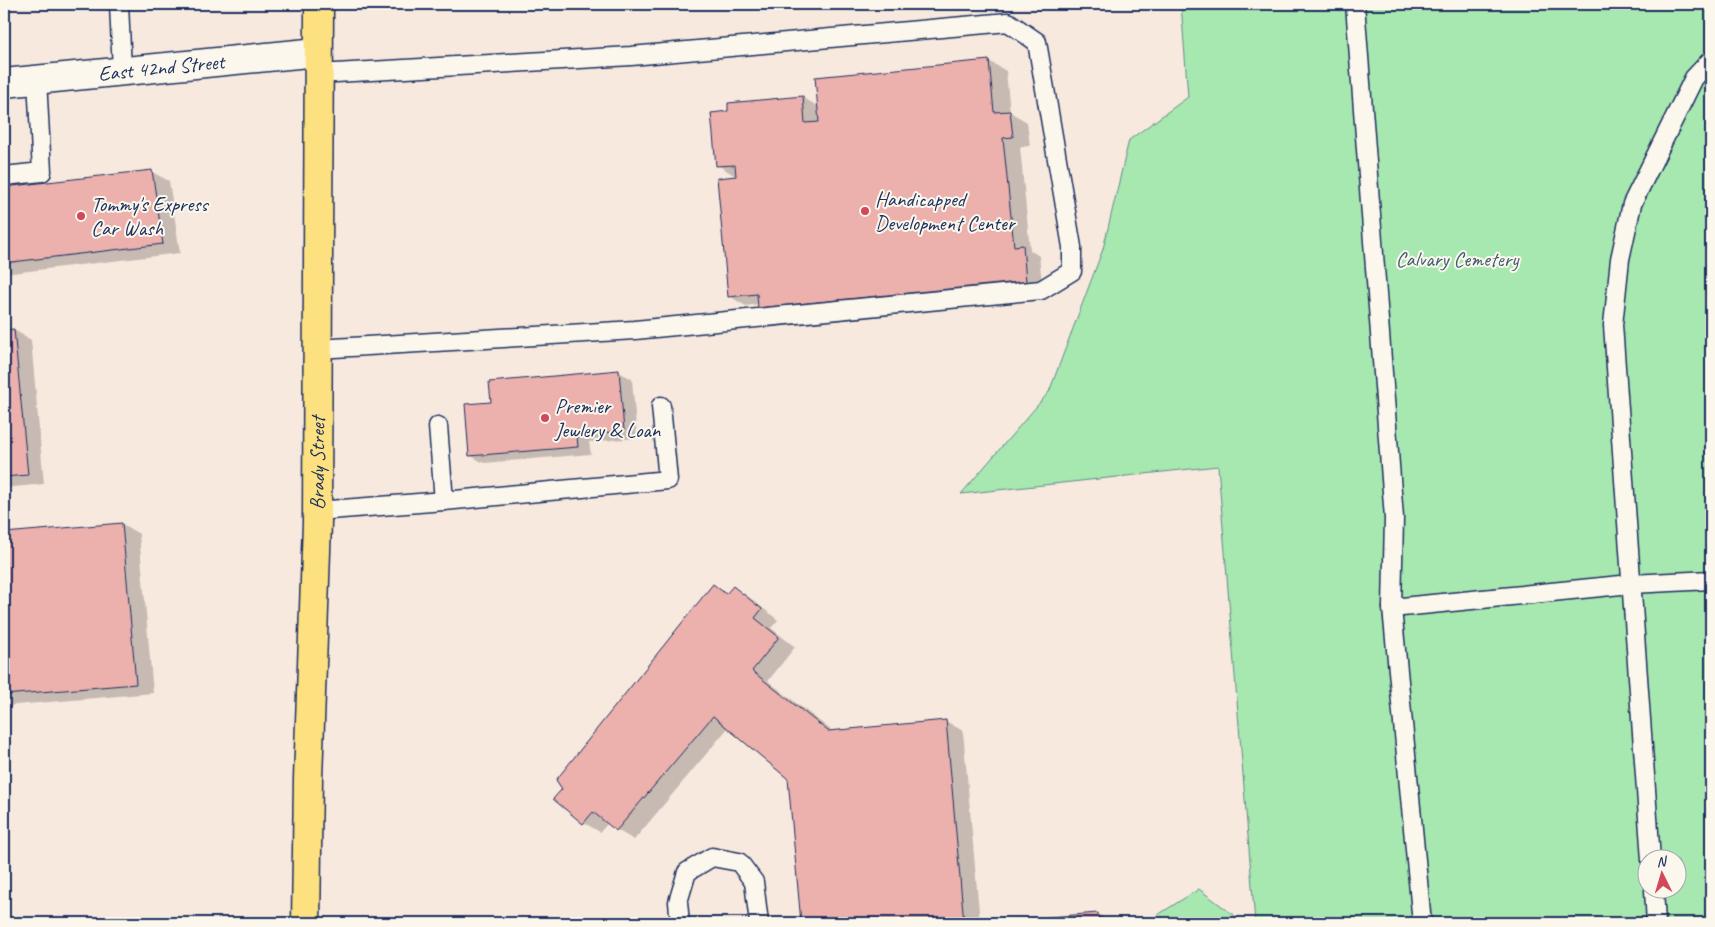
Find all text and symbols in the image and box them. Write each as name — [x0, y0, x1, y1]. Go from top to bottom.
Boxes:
street label: East 42nd Street — [97, 48, 228, 87]
place label: Handicapped Development Center — [875, 186, 1016, 236]
place label: Tommy's Express Car Wash — [91, 191, 209, 241]
marker: Handicapped Development Center — [859, 205, 871, 217]
marker: Tommy's Express Car Wash — [75, 210, 87, 222]
park label: Calvary Cemetery — [1396, 246, 1520, 272]
place label: Premier Jewlery & Loan — [554, 393, 661, 443]
marker: Premier Jewlery & Loan — [539, 412, 551, 424]
street label: Brady Street — [304, 413, 330, 510]
north arrow — [1638, 850, 1688, 900]
text: N — [1656, 852, 1668, 870]

